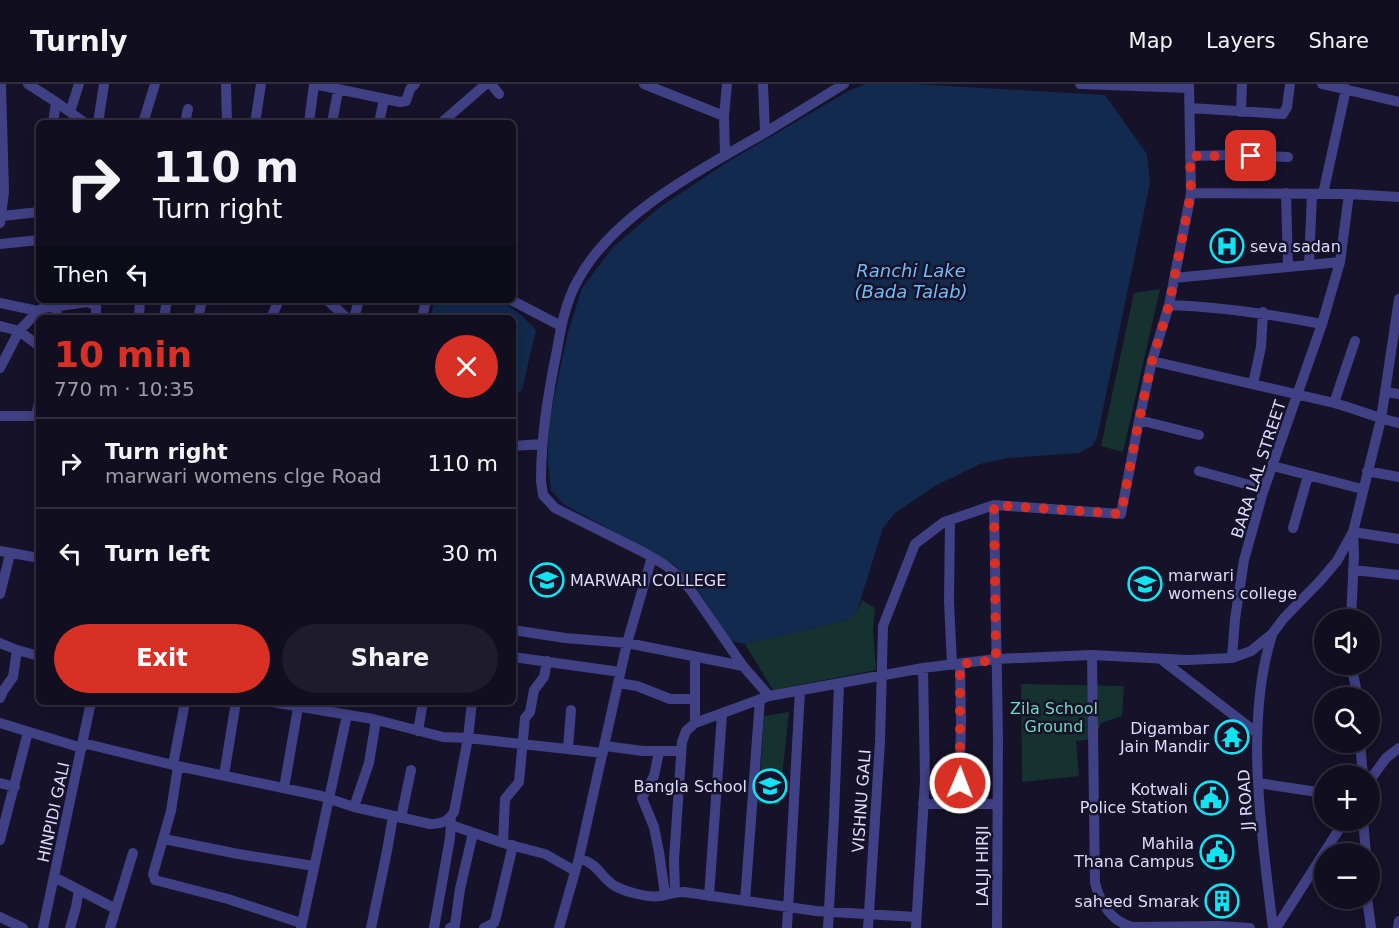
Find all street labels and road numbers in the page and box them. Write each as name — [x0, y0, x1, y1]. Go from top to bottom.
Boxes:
street label: BARA LAL STREET — [1227, 398, 1290, 540]
street label: VISHNU GALI — [848, 749, 875, 853]
street label: HINPIDI GALI — [34, 760, 73, 864]
street label: JJ ROAD — [1234, 769, 1257, 832]
street label: LALJI HIRJI — [973, 826, 992, 906]

